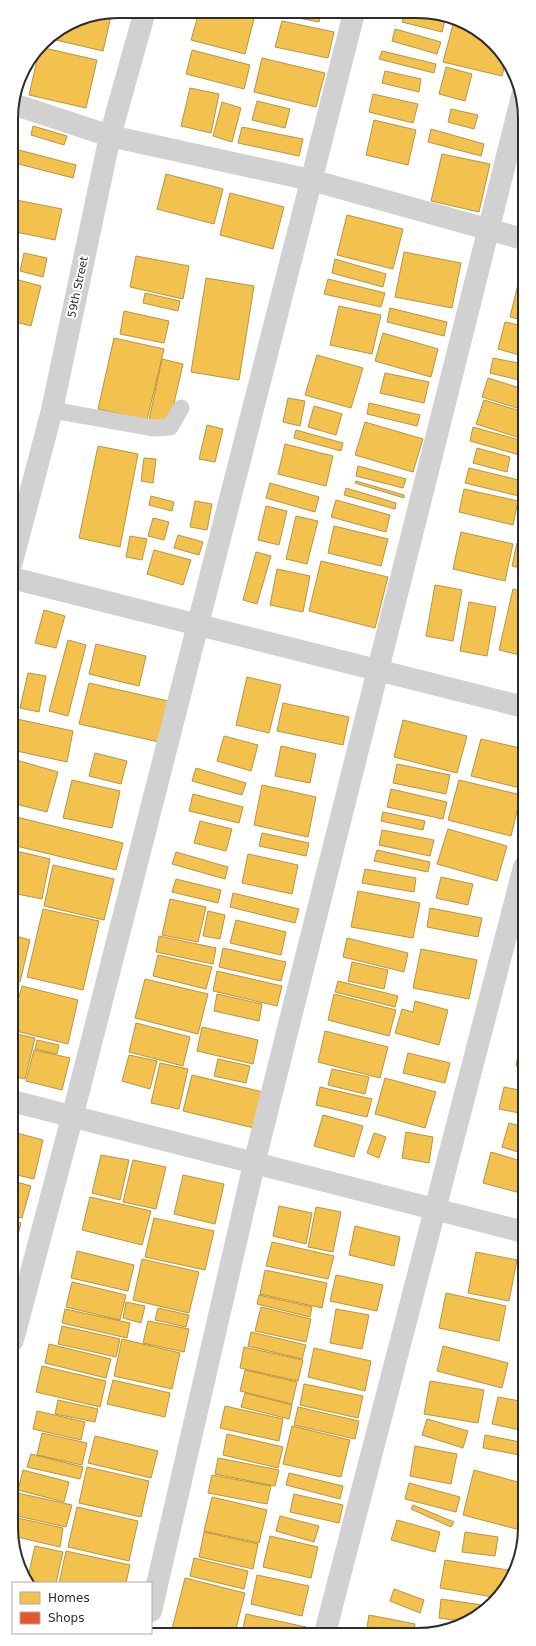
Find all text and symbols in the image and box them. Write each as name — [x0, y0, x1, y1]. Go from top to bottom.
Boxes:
street label: 59th Street — [65, 255, 91, 319]
legend — [12, 1582, 152, 1634]
text: Homes — [48, 1591, 90, 1605]
text: Shops — [48, 1611, 84, 1625]

